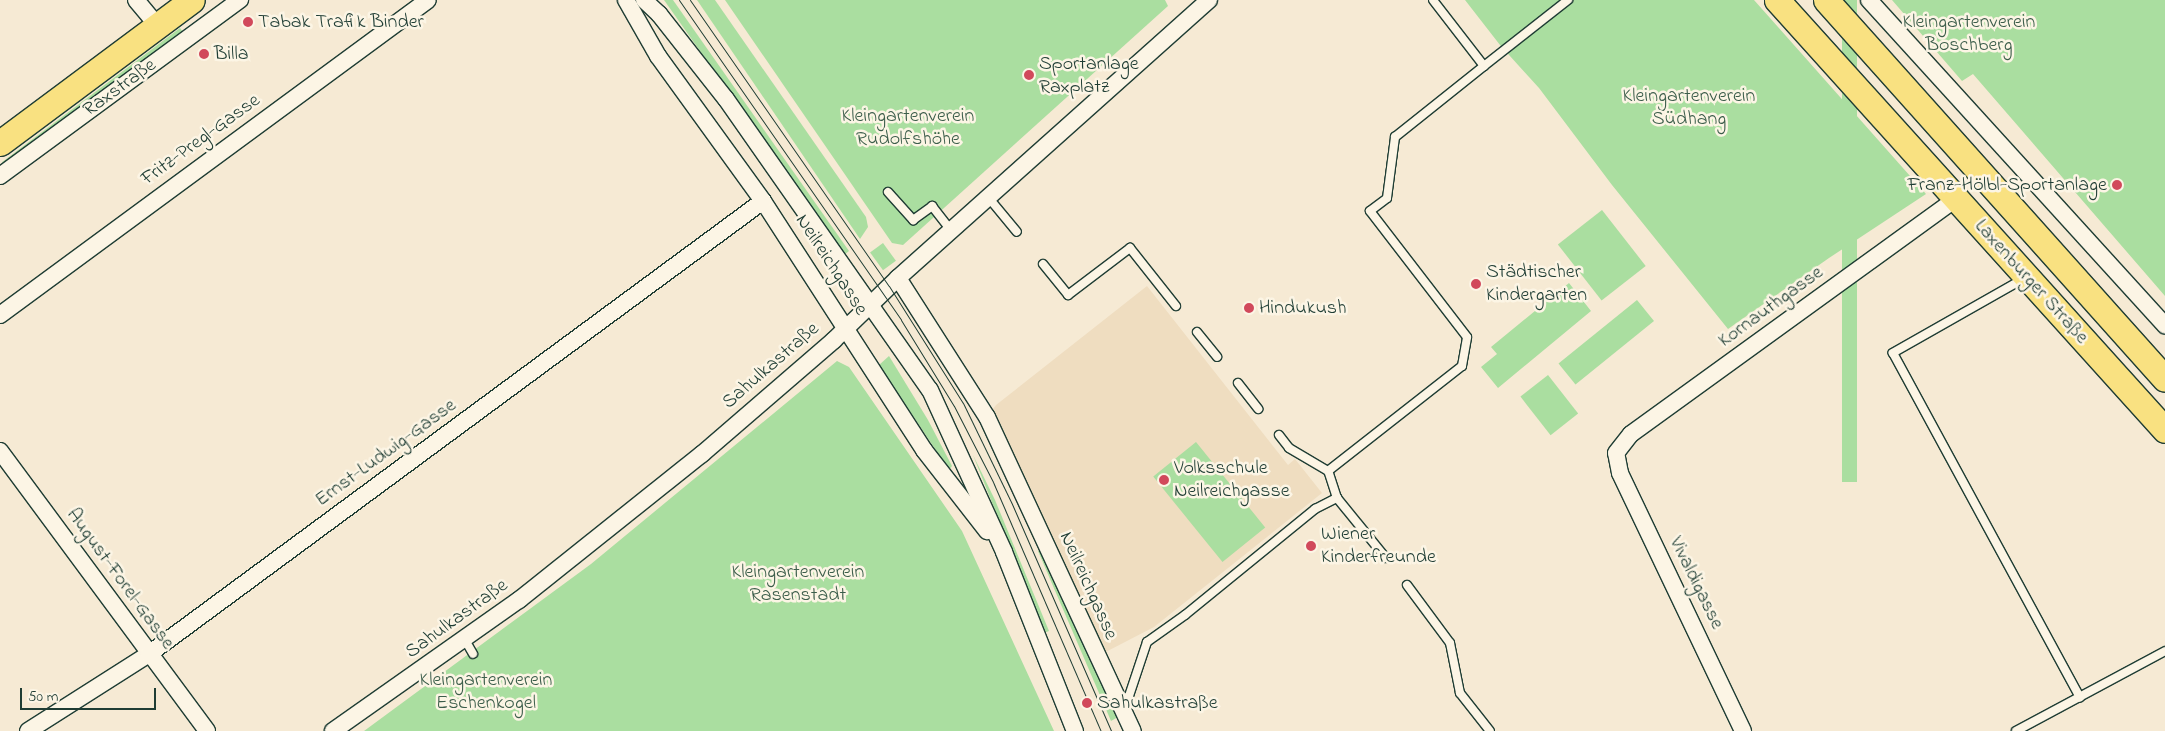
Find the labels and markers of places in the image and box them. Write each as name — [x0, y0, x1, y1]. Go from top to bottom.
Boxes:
place label: Tabak Trafik Binder — [258, 10, 424, 34]
marker: Tabak Trafik Binder — [242, 16, 254, 28]
place label: Billa — [214, 42, 249, 66]
marker: Billa — [198, 48, 210, 60]
place label: Sportanlage Raxplatz — [1039, 52, 1139, 99]
marker: Sportanlage Raxplatz — [1023, 69, 1035, 81]
place label: Franz-Hölbl-Sportanlage — [1907, 173, 2107, 197]
marker: Franz-Hölbl-Sportanlage — [2111, 179, 2123, 191]
place label: Städtischer Kindergarten — [1486, 260, 1587, 307]
marker: Städtischer Kindergarten — [1470, 278, 1482, 290]
place label: Hindukush — [1259, 296, 1347, 320]
marker: Hindukush — [1243, 302, 1255, 314]
place label: Volksschule Neilreichgasse — [1174, 456, 1290, 503]
marker: Volksschule Neilreichgasse — [1158, 474, 1170, 486]
place label: Wiener Kinderfreunde — [1321, 522, 1436, 569]
marker: Wiener Kinderfreunde — [1305, 540, 1317, 552]
place label: Sahulkastraße — [1097, 691, 1218, 715]
marker: Sahulkastraße — [1081, 697, 1093, 709]

